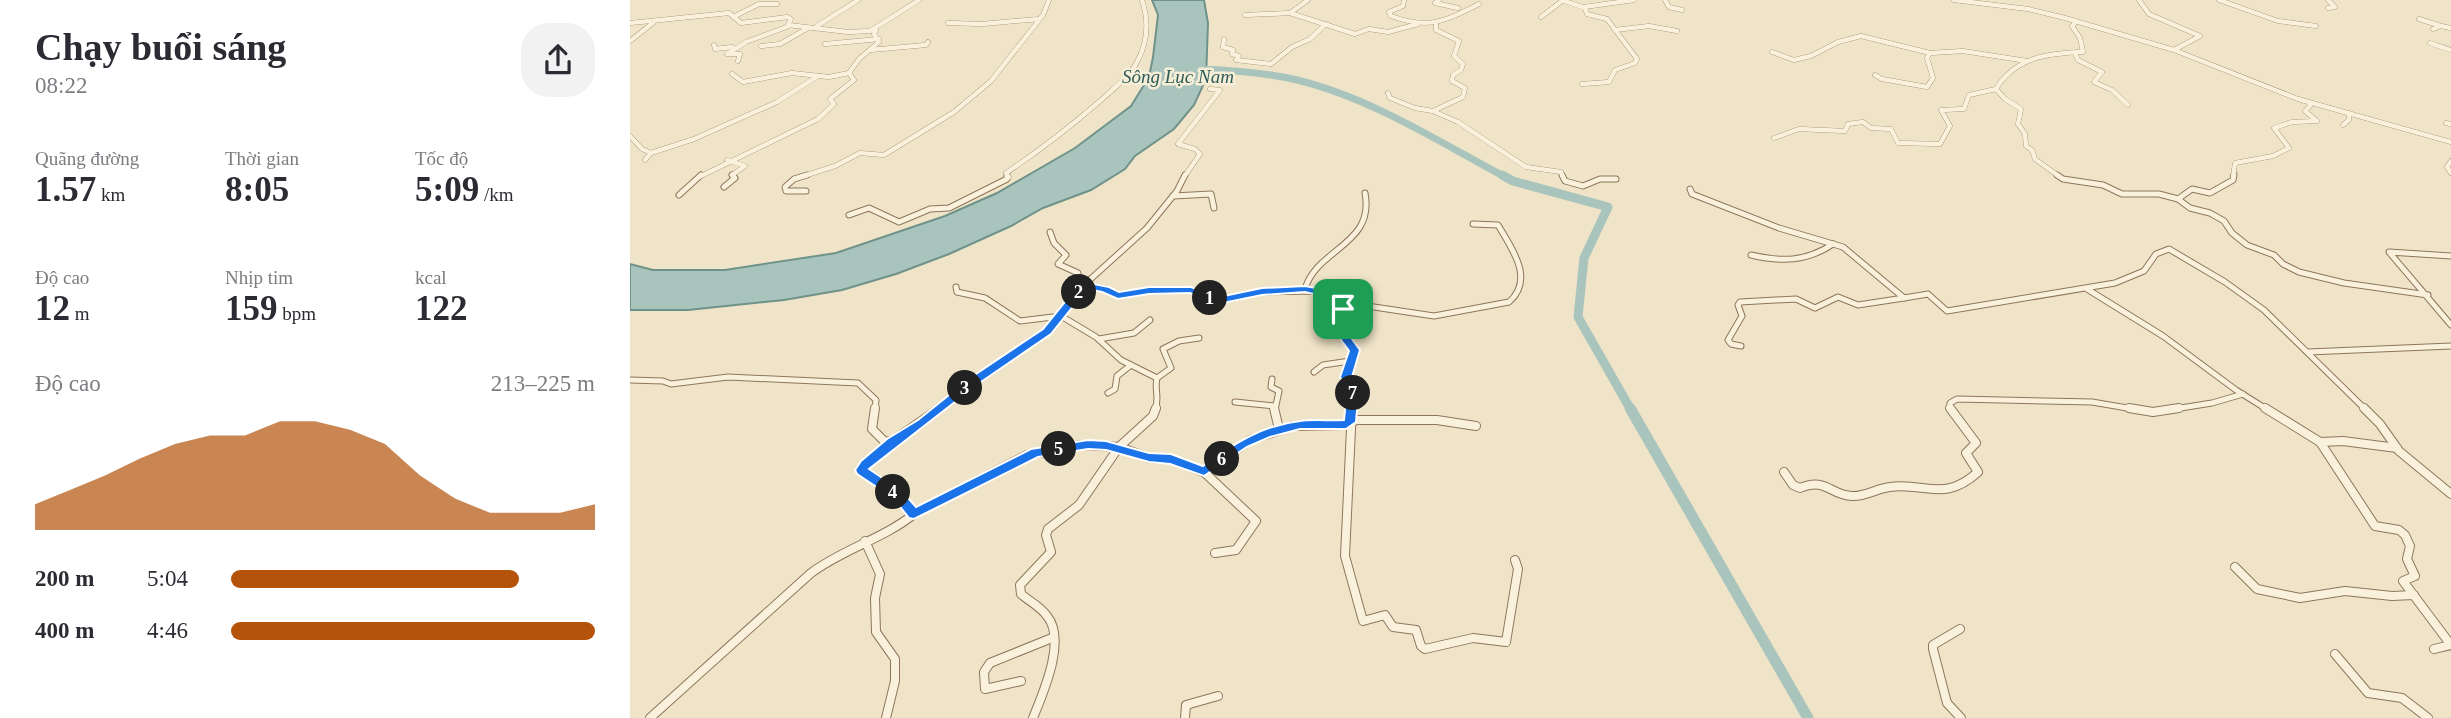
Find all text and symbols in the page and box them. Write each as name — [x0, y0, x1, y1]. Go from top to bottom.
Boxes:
button: share — [521, 23, 595, 97]
text: Chạy buổi sáng — [35, 26, 286, 68]
water label: Sông Lục Nam — [1122, 66, 1234, 87]
text: 08:22 — [35, 73, 87, 98]
text: Quãng đường — [35, 148, 139, 169]
text: Thời gian — [225, 148, 299, 169]
text: Tốc độ — [415, 148, 468, 169]
text: 1.57 — [35, 170, 96, 209]
text: 8:05 — [225, 170, 289, 209]
text: 5:09 — [415, 170, 479, 209]
text: km — [96, 184, 125, 205]
text: /km — [479, 184, 513, 205]
text: Độ cao — [35, 267, 89, 288]
text: Nhịp tim — [225, 267, 293, 288]
text: kcal — [415, 267, 447, 288]
pin: 2 — [1062, 274, 1096, 310]
pin — [1313, 279, 1373, 339]
pin: 1 — [1192, 280, 1228, 316]
text: 2 — [1074, 281, 1083, 302]
text: 1 — [1205, 287, 1214, 308]
text: 12 — [35, 289, 70, 328]
text: 159 — [225, 289, 278, 328]
text: 122 — [415, 289, 468, 328]
icon: arrive — [1324, 290, 1362, 328]
text: m — [70, 303, 90, 324]
text: bpm — [278, 303, 316, 324]
pin: 3 — [948, 370, 982, 406]
text: Độ cao — [35, 371, 101, 396]
text: 213–225 m — [491, 371, 595, 396]
pin: 7 — [1336, 376, 1370, 410]
text: 3 — [960, 377, 969, 398]
text: 7 — [1348, 382, 1357, 403]
pin: 5 — [1042, 432, 1076, 466]
text: 5 — [1054, 438, 1063, 459]
pin: 6 — [1204, 442, 1240, 476]
text: 6 — [1217, 448, 1226, 469]
pin: 4 — [876, 475, 910, 510]
text: 4 — [888, 481, 897, 502]
text: 200 m — [35, 566, 94, 591]
text: 5:04 — [147, 566, 188, 591]
text: 400 m — [35, 618, 94, 643]
text: 4:46 — [147, 618, 188, 643]

